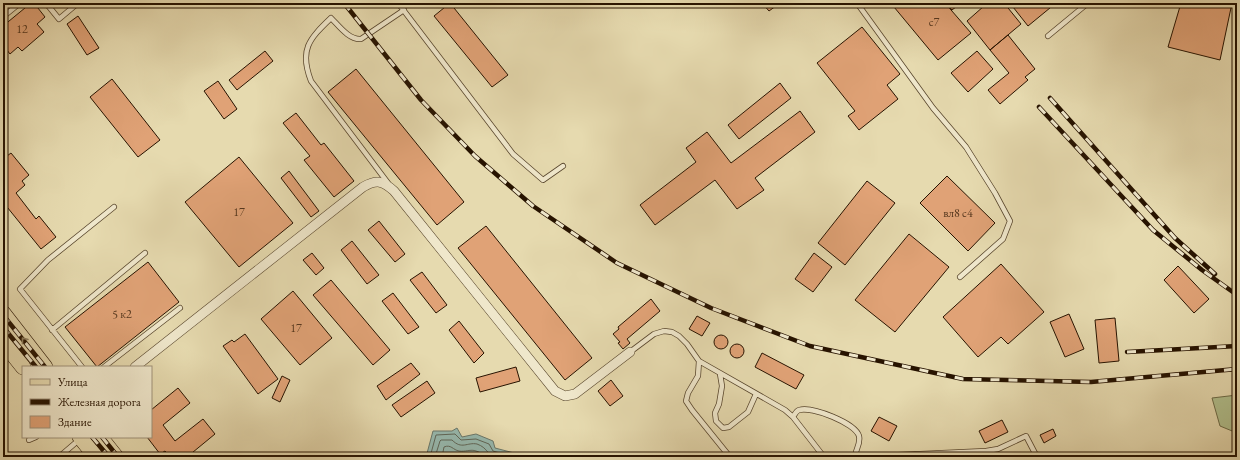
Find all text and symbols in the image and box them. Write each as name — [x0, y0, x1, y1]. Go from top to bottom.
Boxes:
house number: c7 — [929, 14, 940, 30]
house number: 12 — [16, 21, 28, 37]
house number: 17 — [233, 204, 245, 220]
house number: вл8 с4 — [943, 205, 973, 221]
house number: 5 к2 — [112, 306, 132, 322]
house number: 17 — [290, 320, 302, 336]
one-way arrow — [21, 337, 29, 344]
legend — [22, 366, 152, 438]
text: Улица — [57, 374, 88, 390]
text: Железная дорога — [57, 394, 141, 410]
text: Здание — [58, 414, 92, 430]

